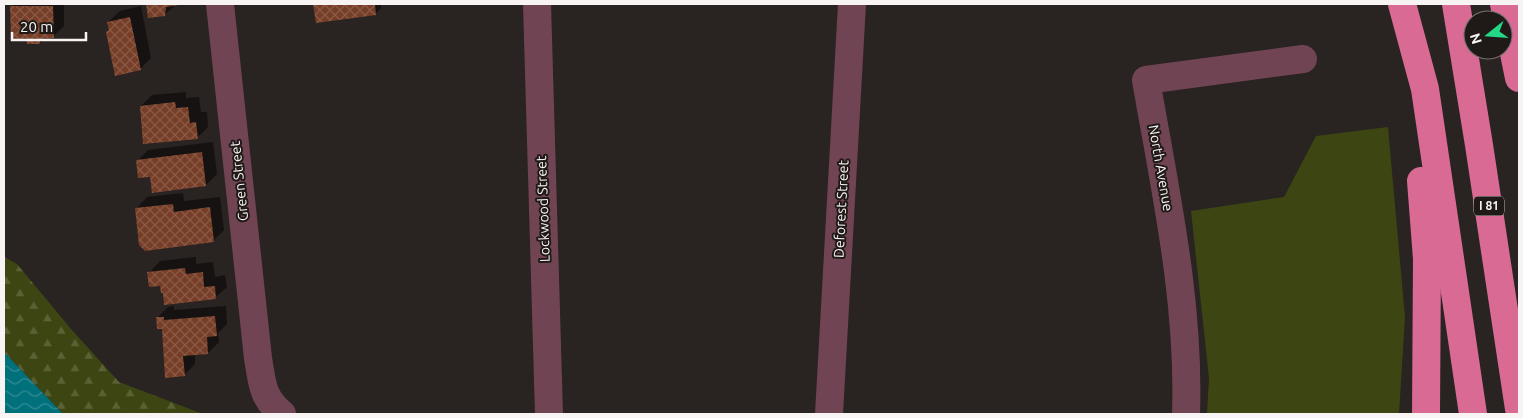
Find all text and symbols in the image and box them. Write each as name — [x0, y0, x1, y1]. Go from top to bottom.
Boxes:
scale bar — [12, 10, 86, 42]
north arrow — [1463, 10, 1513, 60]
text: 20 m — [20, 18, 53, 35]
text: N — [1466, 31, 1485, 46]
street label: North Avenue — [1146, 124, 1176, 212]
street label: Green Street — [227, 140, 251, 222]
street label: Lockwood Street — [533, 155, 553, 263]
street label: Deforest Street — [830, 159, 852, 258]
road number: I 81 — [1474, 197, 1504, 216]

